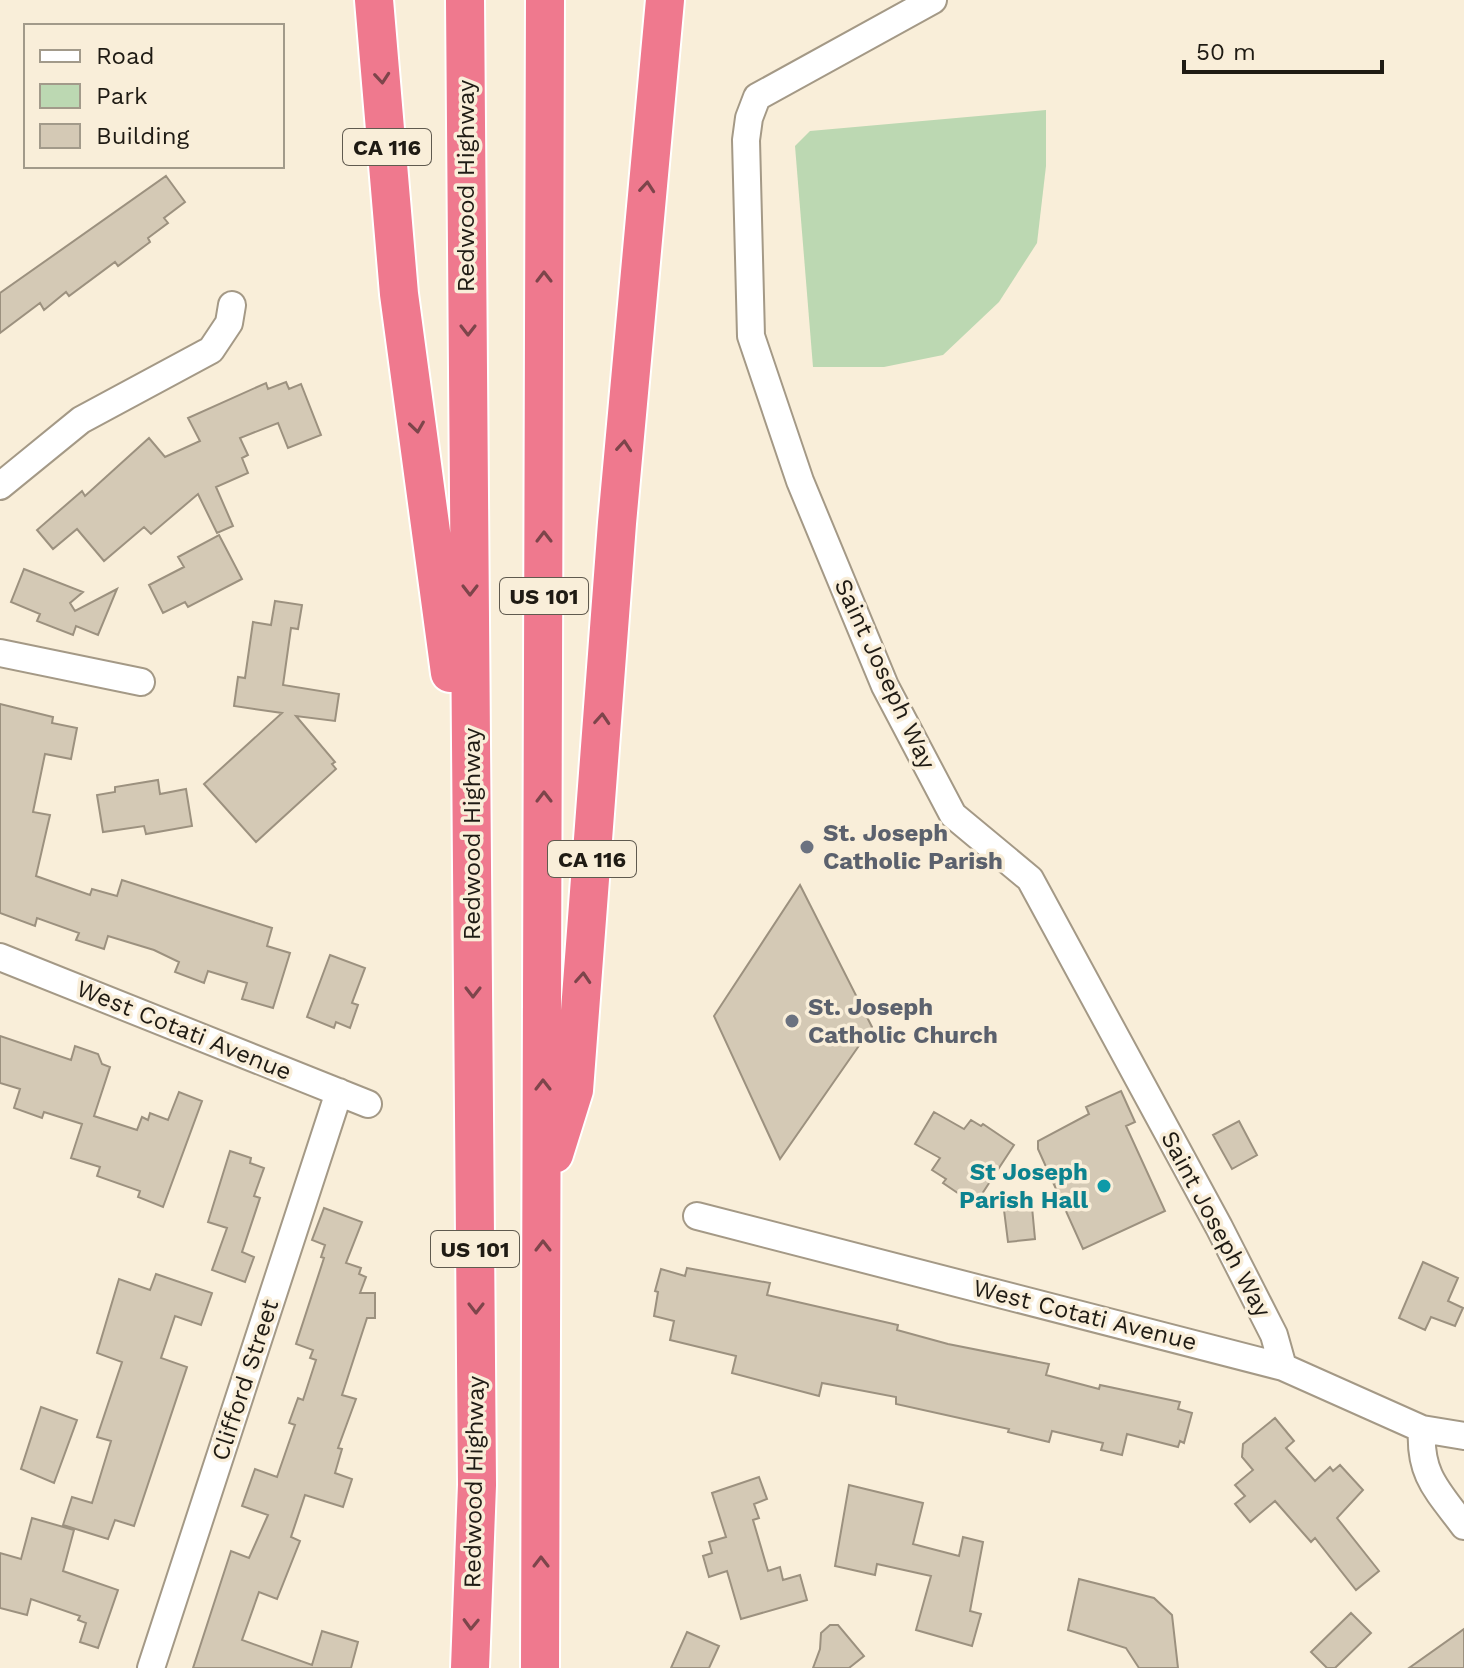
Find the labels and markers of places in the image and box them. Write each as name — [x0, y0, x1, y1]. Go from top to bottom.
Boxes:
place label: St. Joseph Catholic Parish — [823, 819, 1003, 875]
marker: St. Joseph Catholic Parish — [798, 838, 816, 856]
place label: St. Joseph Catholic Church — [808, 993, 998, 1049]
marker: St. Joseph Catholic Church — [783, 1012, 801, 1030]
place label: St Joseph Parish Hall — [959, 1158, 1088, 1214]
marker: St Joseph Parish Hall — [1095, 1177, 1113, 1195]

